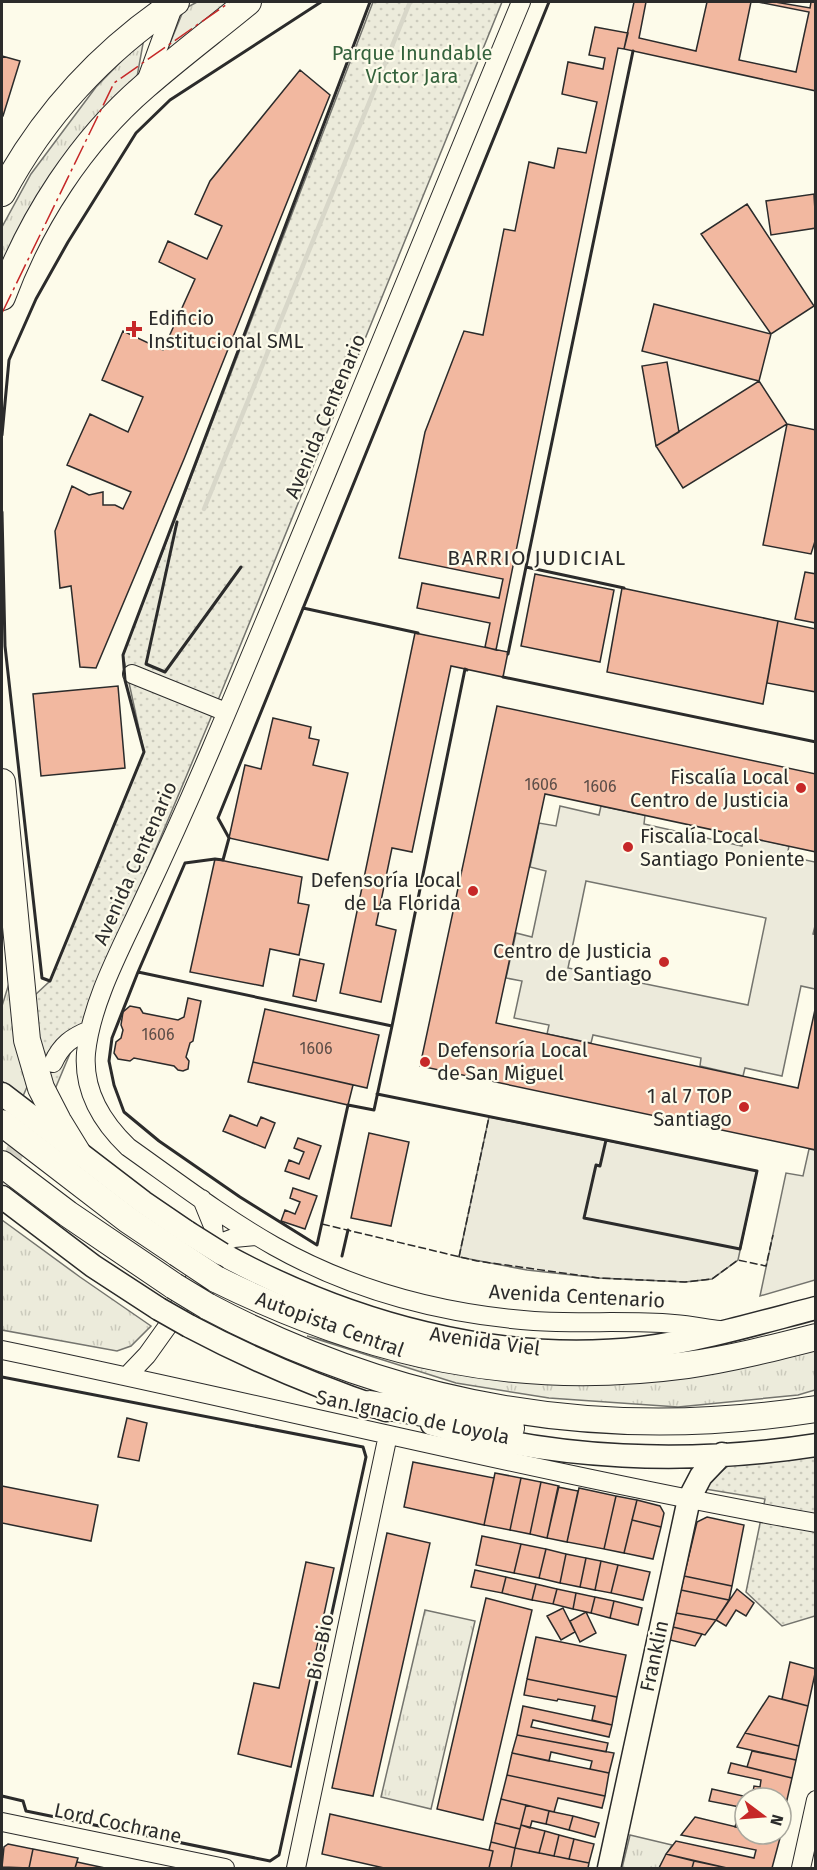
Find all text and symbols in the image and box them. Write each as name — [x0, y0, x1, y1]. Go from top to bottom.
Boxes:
park label: Parque Inundable Víctor Jara — [332, 41, 492, 88]
place label: Edificio Institucional SML — [148, 306, 303, 353]
marker: Edificio Institucional SML — [125, 320, 143, 338]
street label: Avenida Centenario — [279, 330, 371, 502]
district label: BARRIO JUDICIAL — [447, 545, 627, 571]
place label: Fiscalía Local Centro de Justicia — [630, 765, 789, 812]
house number: 1606 — [525, 775, 557, 794]
street label: Avenida Centenario — [88, 777, 182, 949]
house number: 1606 — [584, 777, 616, 796]
marker: Fiscalía Local Centro de Justicia — [794, 781, 808, 795]
place label: Fiscalía Local Santiago Poniente — [640, 824, 805, 871]
marker: Fiscalía Local Santiago Poniente — [621, 840, 635, 854]
place label: Defensoría Local de La Florida — [311, 868, 461, 915]
marker: Defensoría Local de La Florida — [466, 884, 480, 898]
place label: Centro de Justicia de Santiago — [493, 939, 652, 986]
marker: Centro de Justicia de Santiago — [657, 955, 671, 969]
house number: 1606 — [142, 1025, 174, 1044]
place label: Defensoría Local de San Miguel — [437, 1038, 588, 1085]
house number: 1606 — [300, 1039, 332, 1058]
marker: Defensoría Local de San Miguel — [418, 1055, 432, 1069]
place label: 1 al 7 TOP Santiago — [647, 1084, 732, 1131]
marker: 1 al 7 TOP Santiago — [737, 1100, 751, 1114]
street label: Avenida Centenario — [488, 1279, 666, 1313]
street label: Autopista Central — [253, 1286, 408, 1362]
street label: Avenida Viel — [428, 1321, 542, 1361]
street label: San Ignacio de Loyola — [314, 1385, 512, 1449]
street label: Bio-Bio — [301, 1612, 339, 1682]
street label: Franklin — [635, 1618, 673, 1694]
north arrow — [733, 1786, 793, 1846]
street label: Lord Cochrane — [52, 1798, 184, 1848]
text: N — [766, 1812, 788, 1828]

